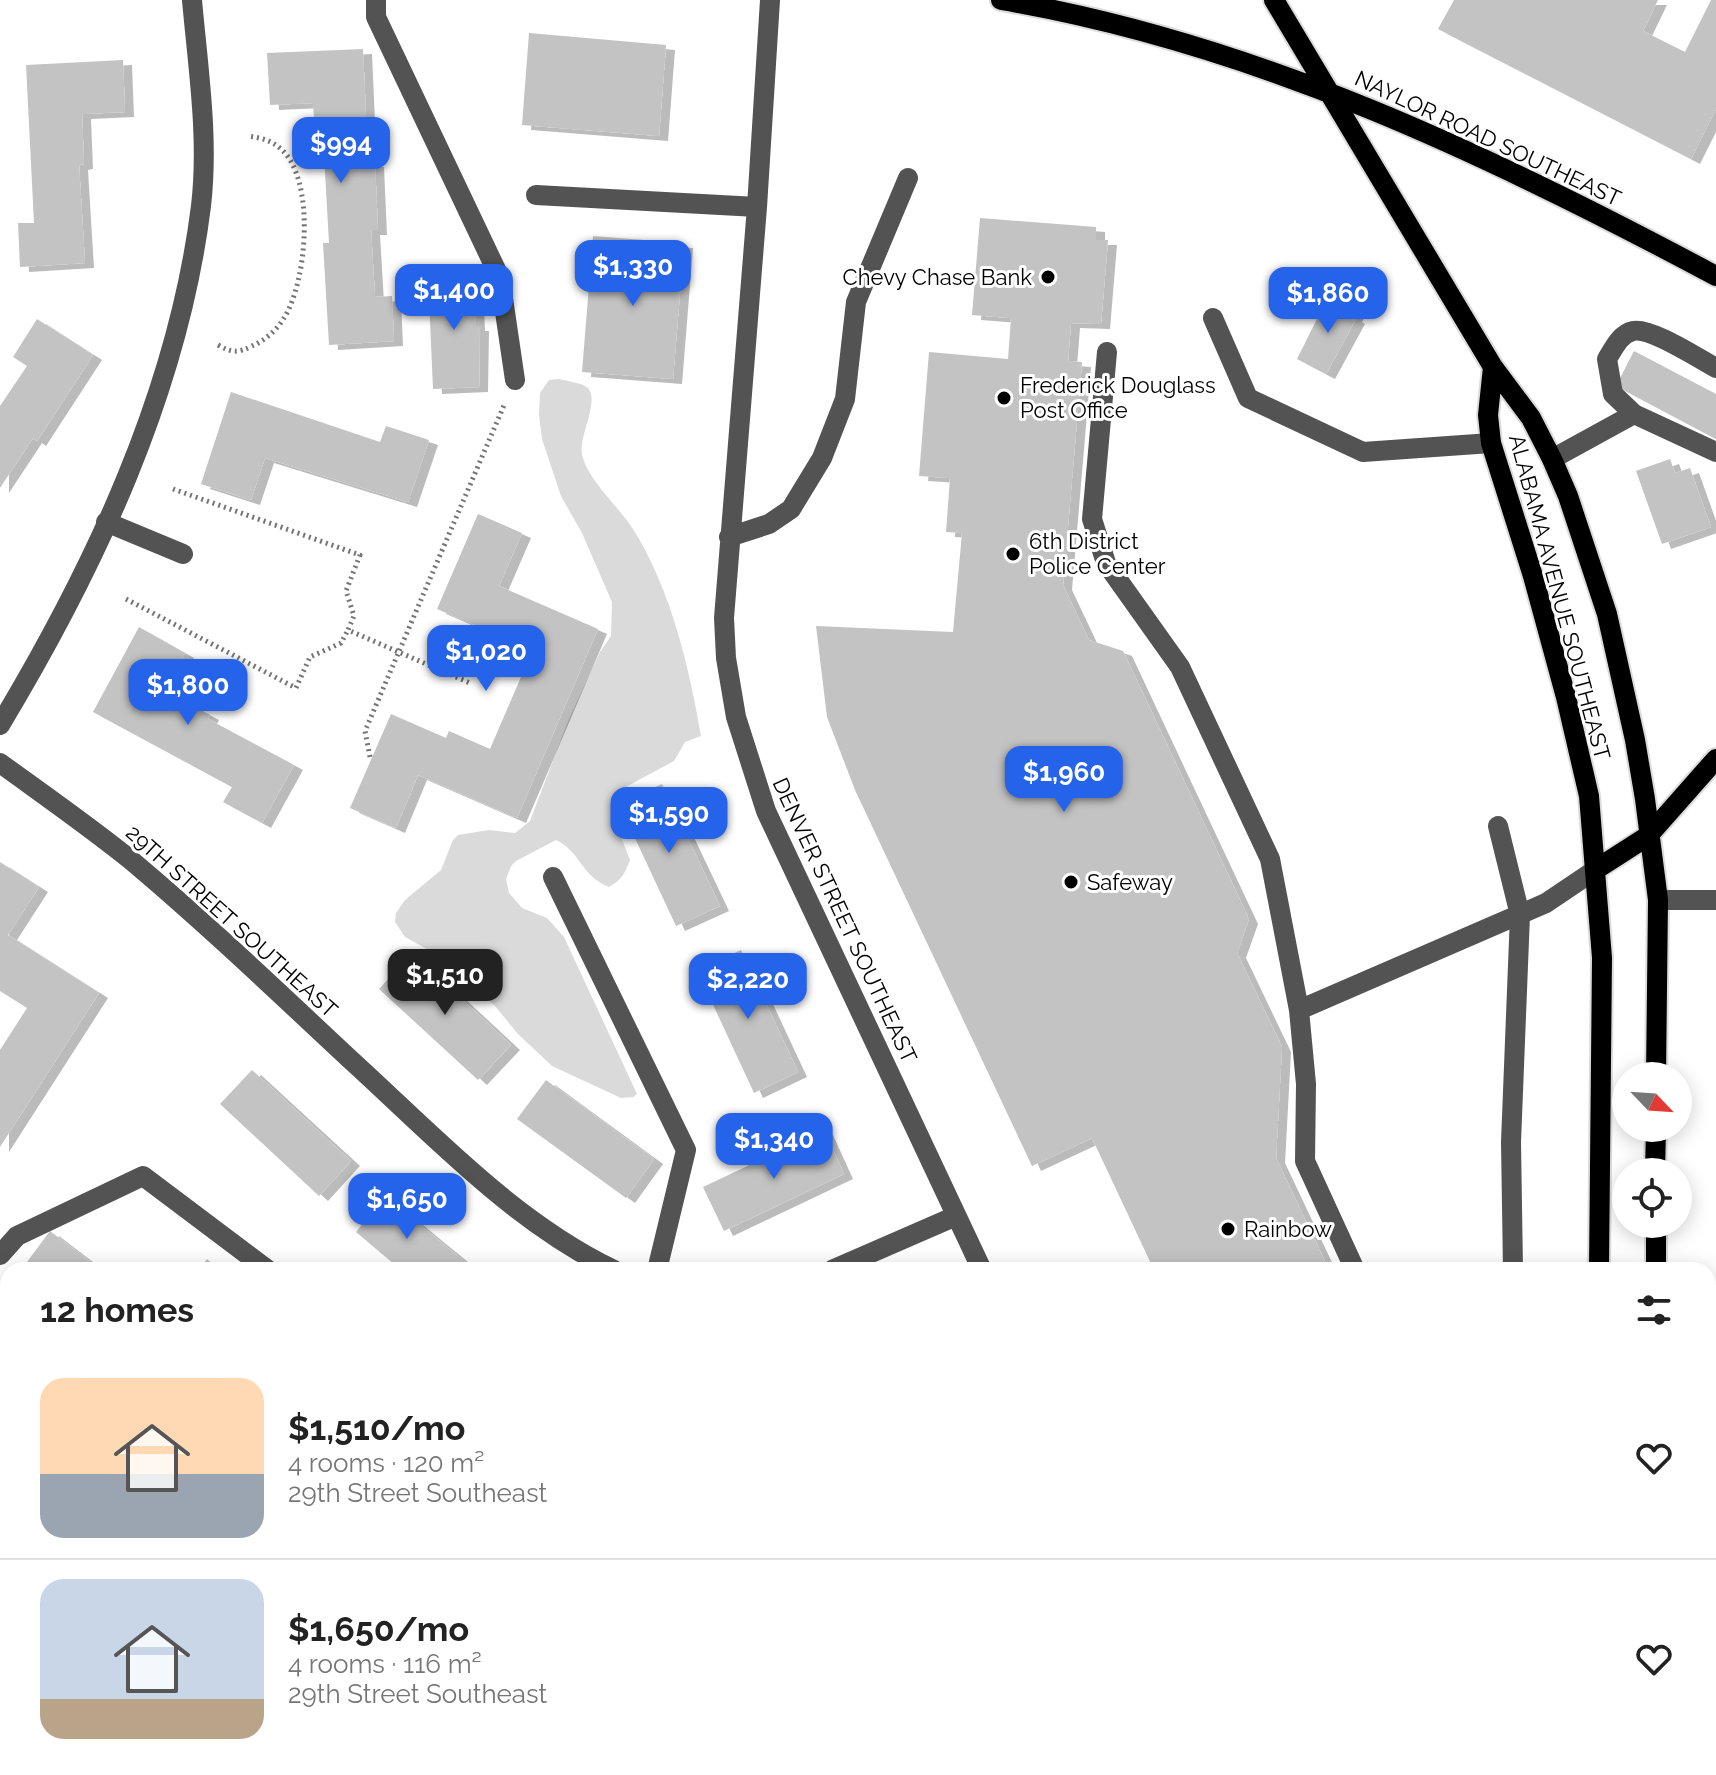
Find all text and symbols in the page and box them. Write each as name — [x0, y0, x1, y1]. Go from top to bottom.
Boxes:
street label: NAYLOR ROAD SOUTHEAST — [1351, 65, 1626, 211]
pin: $994 — [294, 117, 388, 185]
text: $994 — [310, 128, 372, 158]
pin: $1,330 — [568, 240, 698, 308]
text: $1,330 — [593, 251, 673, 281]
pin: $1,400 — [389, 264, 519, 332]
place label: Chevy Chase Bank — [843, 264, 1032, 290]
pin: $1,860 — [1263, 267, 1393, 335]
marker: Chevy Chase Bank — [1039, 268, 1057, 286]
text: $1,400 — [413, 275, 495, 305]
text: $1,860 — [1287, 278, 1369, 308]
place label: Frederick Douglass Post Office — [1020, 372, 1216, 423]
marker: Frederick Douglass Post Office — [995, 389, 1013, 407]
street label: ALABAMA AVENUE SOUTHEAST — [1504, 432, 1616, 763]
place label: 6th District Police Center — [1029, 528, 1166, 579]
marker: 6th District Police Center — [1004, 545, 1022, 563]
pin: $1,020 — [421, 625, 551, 693]
text: $1,020 — [445, 636, 527, 666]
pin: $1,800 — [123, 659, 253, 727]
text: $1,800 — [147, 670, 230, 700]
pin: $1,960 — [999, 746, 1129, 814]
text: $1,960 — [1023, 757, 1105, 787]
street label: DENVER STREET SOUTHEAST — [767, 773, 923, 1067]
pin: $1,590 — [604, 787, 734, 855]
text: $1,590 — [628, 798, 710, 828]
street label: 29TH STREET SOUTHEAST — [121, 819, 343, 1023]
place label: Safeway — [1087, 869, 1173, 895]
marker: Safeway — [1062, 873, 1080, 891]
pin: $1,510 — [380, 949, 510, 1017]
pin: $2,220 — [683, 953, 813, 1021]
text: $1,510 — [406, 960, 484, 990]
text: $2,220 — [707, 964, 789, 994]
north arrow — [1612, 1062, 1692, 1142]
map controls — [1612, 1062, 1692, 1238]
pin: $1,340 — [709, 1113, 839, 1181]
text: $1,340 — [734, 1124, 814, 1154]
button: locate — [1612, 1158, 1692, 1238]
pin: $1,650 — [342, 1173, 472, 1241]
text: $1,650 — [366, 1184, 448, 1214]
place label: Rainbow — [1244, 1216, 1332, 1242]
marker: Rainbow — [1219, 1220, 1237, 1238]
icon: filters — [1632, 1288, 1676, 1332]
text: 12 homes — [40, 1290, 194, 1330]
text: $1,510/mo — [288, 1408, 465, 1448]
icon: home — [104, 1410, 200, 1506]
icon: heart — [1632, 1436, 1676, 1480]
text: 4 rooms · 120 m² — [288, 1448, 484, 1478]
text: 29th Street Southeast — [288, 1478, 547, 1508]
text: $1,650/mo — [288, 1609, 469, 1649]
icon: home — [104, 1611, 200, 1707]
icon: heart — [1632, 1637, 1676, 1681]
text: 4 rooms · 116 m² — [288, 1649, 482, 1679]
text: 29th Street Southeast — [288, 1679, 547, 1709]

